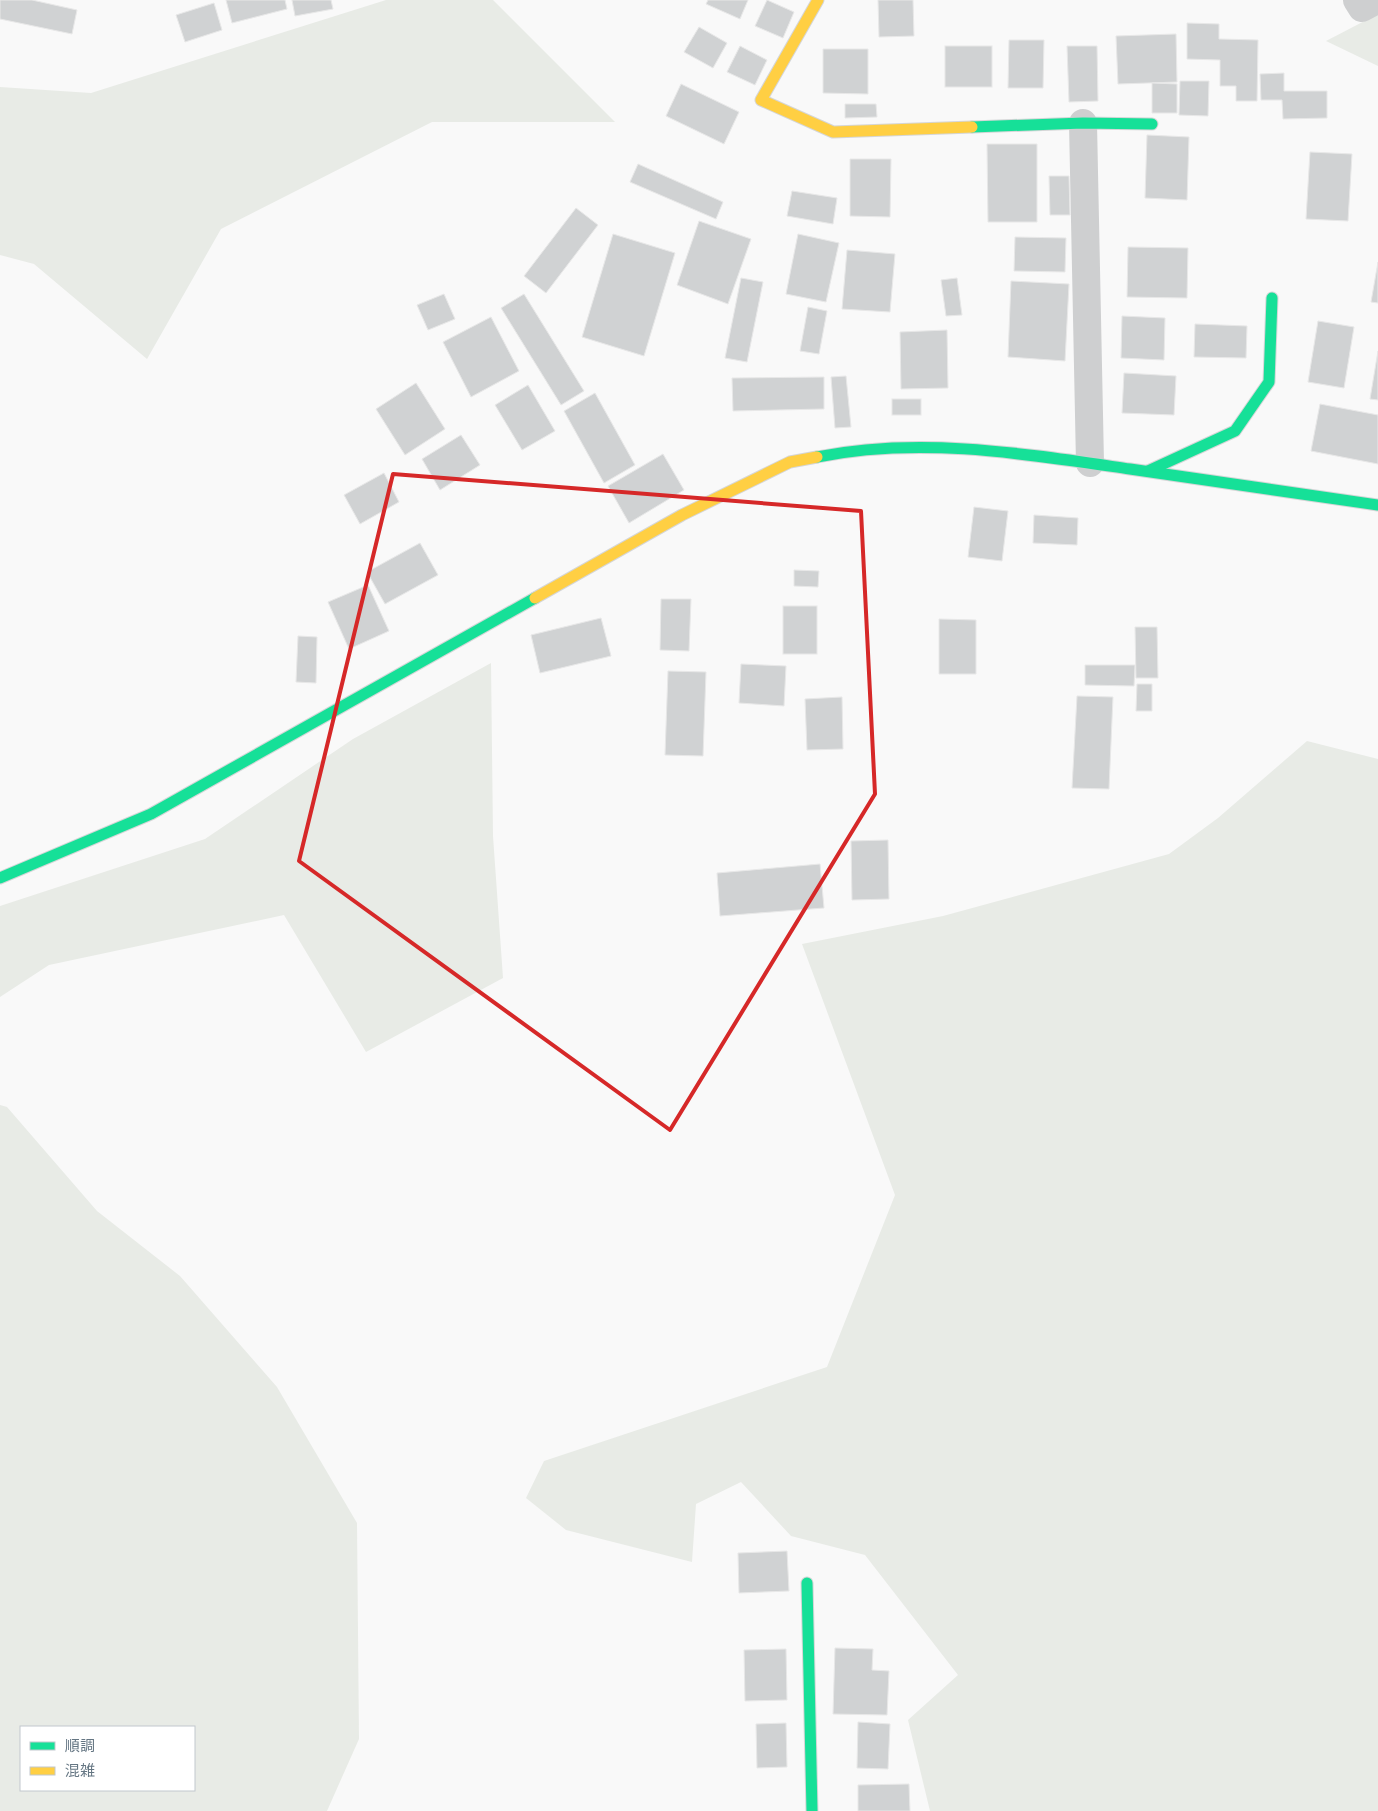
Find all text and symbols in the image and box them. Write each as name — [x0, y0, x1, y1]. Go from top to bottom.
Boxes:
legend — [20, 1726, 195, 1791]
text: 順調 — [65, 1736, 95, 1754]
text: 混雑 — [65, 1761, 95, 1779]

